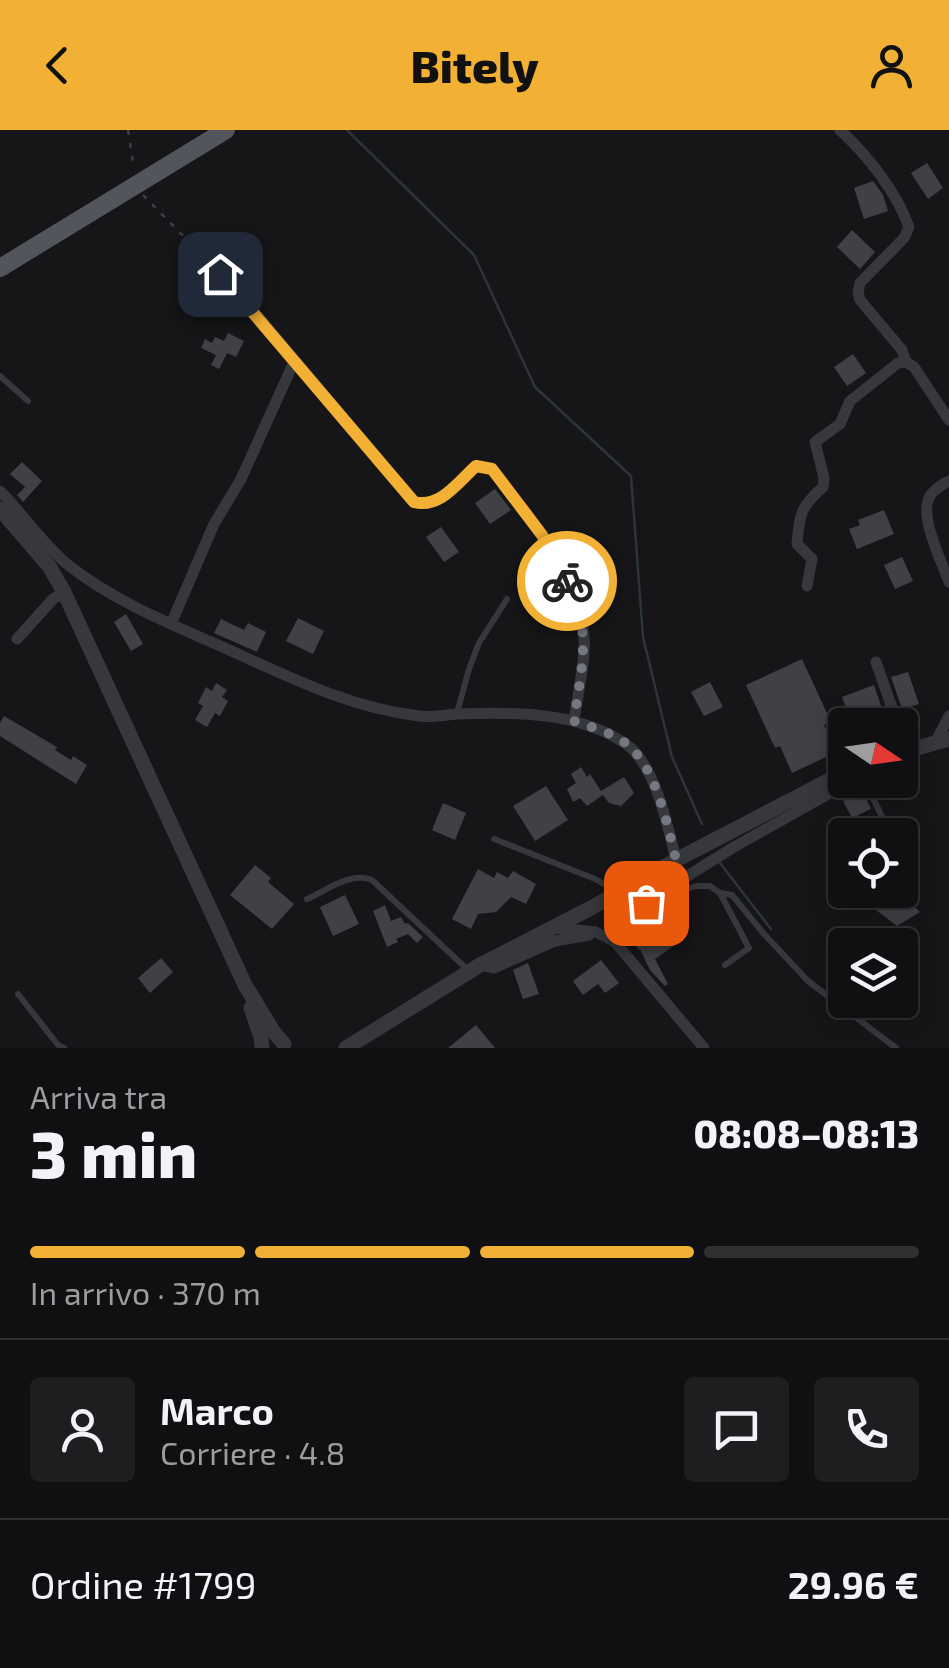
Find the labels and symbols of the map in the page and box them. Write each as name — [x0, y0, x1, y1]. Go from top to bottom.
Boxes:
pin — [178, 232, 263, 317]
courier — [517, 531, 617, 631]
north arrow — [828, 708, 918, 798]
pin — [604, 861, 689, 946]

